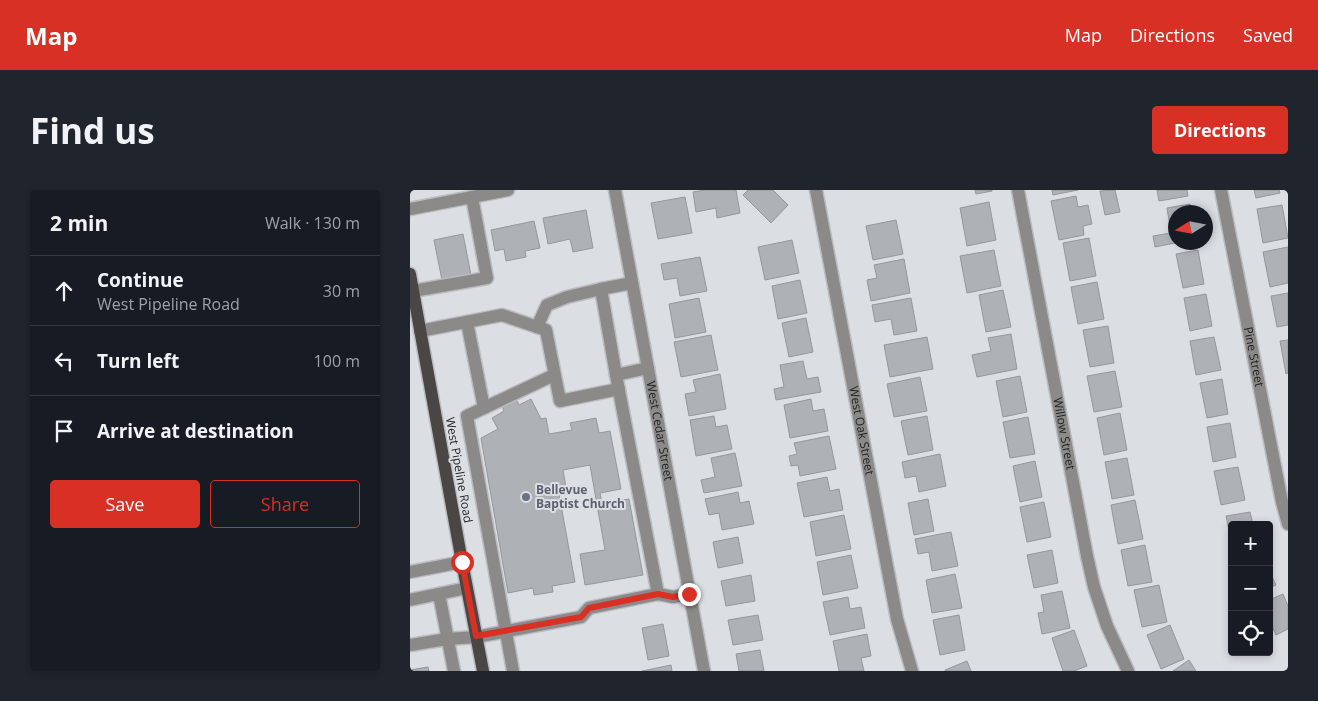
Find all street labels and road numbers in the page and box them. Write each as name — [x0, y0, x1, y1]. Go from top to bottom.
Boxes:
street label: Pine Street — [1240, 325, 1268, 388]
street label: West Cedar Street — [643, 380, 678, 482]
street label: West Oak Street — [845, 385, 879, 476]
street label: Willow Street — [1049, 396, 1080, 471]
street label: West Pipeline Road — [442, 416, 477, 524]

